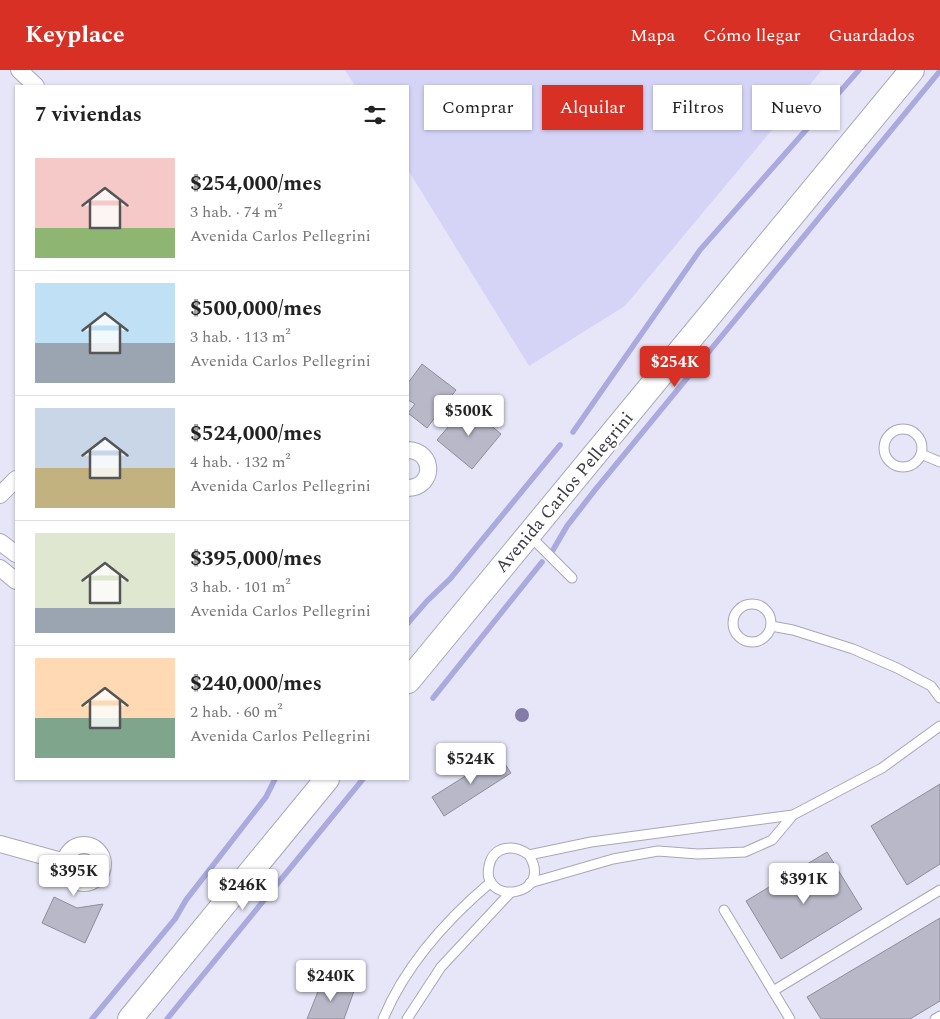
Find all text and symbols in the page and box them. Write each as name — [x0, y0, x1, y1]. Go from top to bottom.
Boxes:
text: Keyplace — [25, 17, 125, 53]
text: Mapa — [630, 22, 675, 49]
text: Cómo llegar — [703, 22, 801, 49]
text: Guardados — [829, 22, 915, 49]
chip: Comprar — [424, 85, 532, 130]
chip: Alquilar — [542, 85, 643, 130]
chip: Filtros — [653, 85, 742, 130]
chip: Nuevo — [752, 85, 840, 130]
text: 7 viviendas — [35, 99, 142, 131]
icon: filters — [361, 101, 389, 129]
text: $254,000/mes — [190, 168, 322, 200]
icon: home — [75, 178, 135, 238]
text: 3 hab. · 74 m² — [190, 200, 283, 224]
text: Avenida Carlos Pellegrini — [190, 224, 371, 248]
text: $500,000/mes — [190, 293, 322, 325]
icon: home — [75, 303, 135, 363]
text: 3 hab. · 113 m² — [190, 325, 291, 349]
pin: $254K — [640, 346, 710, 388]
text: Avenida Carlos Pellegrini — [190, 349, 371, 373]
text: $254K — [651, 350, 699, 374]
pin: $500K — [434, 394, 504, 437]
text: $500K — [445, 399, 493, 423]
street label: Avenida Carlos Pellegrini — [489, 406, 640, 579]
text: $524,000/mes — [190, 418, 322, 450]
icon: home — [75, 428, 135, 488]
text: 4 hab. · 132 m² — [190, 450, 291, 474]
text: Avenida Carlos Pellegrini — [190, 474, 371, 498]
text: $395,000/mes — [190, 543, 322, 575]
icon: home — [75, 553, 135, 613]
text: 3 hab. · 101 m² — [190, 575, 291, 599]
text: Avenida Carlos Pellegrini — [190, 599, 371, 623]
text: $240,000/mes — [190, 668, 322, 700]
icon: home — [75, 678, 135, 738]
text: 2 hab. · 60 m² — [190, 700, 283, 724]
text: Avenida Carlos Pellegrini — [190, 724, 371, 748]
pin: $524K — [436, 742, 506, 785]
text: $524K — [447, 747, 495, 771]
pin: $395K — [39, 854, 109, 897]
text: $395K — [50, 859, 98, 883]
pin: $391K — [769, 862, 839, 905]
text: $391K — [780, 867, 828, 891]
pin: $246K — [208, 868, 278, 911]
text: $246K — [219, 873, 267, 897]
pin: $240K — [296, 960, 366, 1002]
text: $240K — [307, 964, 355, 988]

